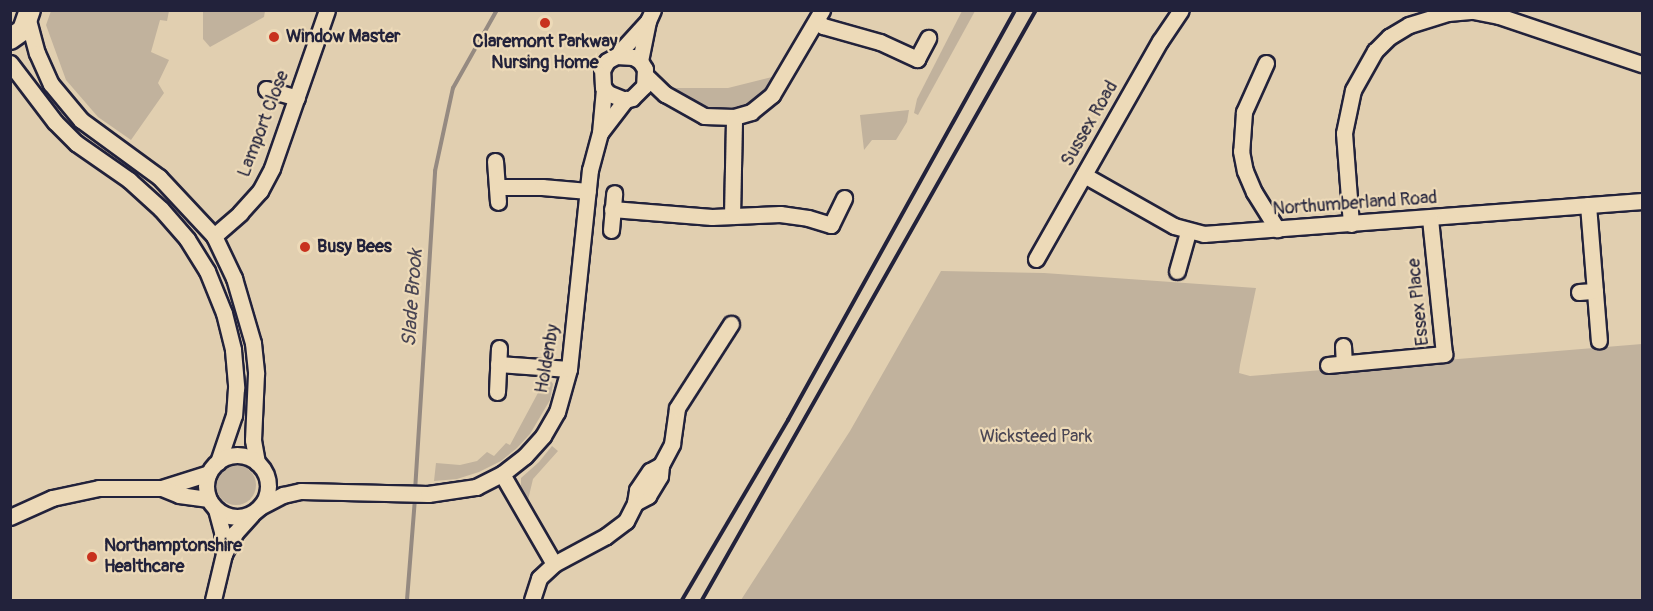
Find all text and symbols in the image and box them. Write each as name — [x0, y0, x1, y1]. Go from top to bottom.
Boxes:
marker: Claremont Parkway Nursing Home — [538, 16, 552, 30]
place label: Window Master — [286, 26, 401, 48]
marker: Window Master — [267, 30, 281, 44]
place label: Claremont Parkway Nursing Home — [473, 32, 617, 74]
street label: Lamport Close — [234, 68, 294, 180]
street label: Sussex Road — [1057, 78, 1123, 170]
street label: Northumberland Road — [1272, 187, 1438, 221]
place label: Busy Bees — [317, 236, 392, 258]
marker: Busy Bees — [298, 240, 312, 254]
water label: Slade Brook — [397, 248, 427, 348]
street label: Essex Place — [1404, 257, 1434, 347]
street label: Holdenby — [531, 323, 565, 395]
park label: Wicksteed Park — [980, 426, 1092, 448]
place label: Northamptonshire Healthcare — [104, 536, 242, 578]
marker: Northamptonshire Healthcare — [85, 550, 99, 564]

